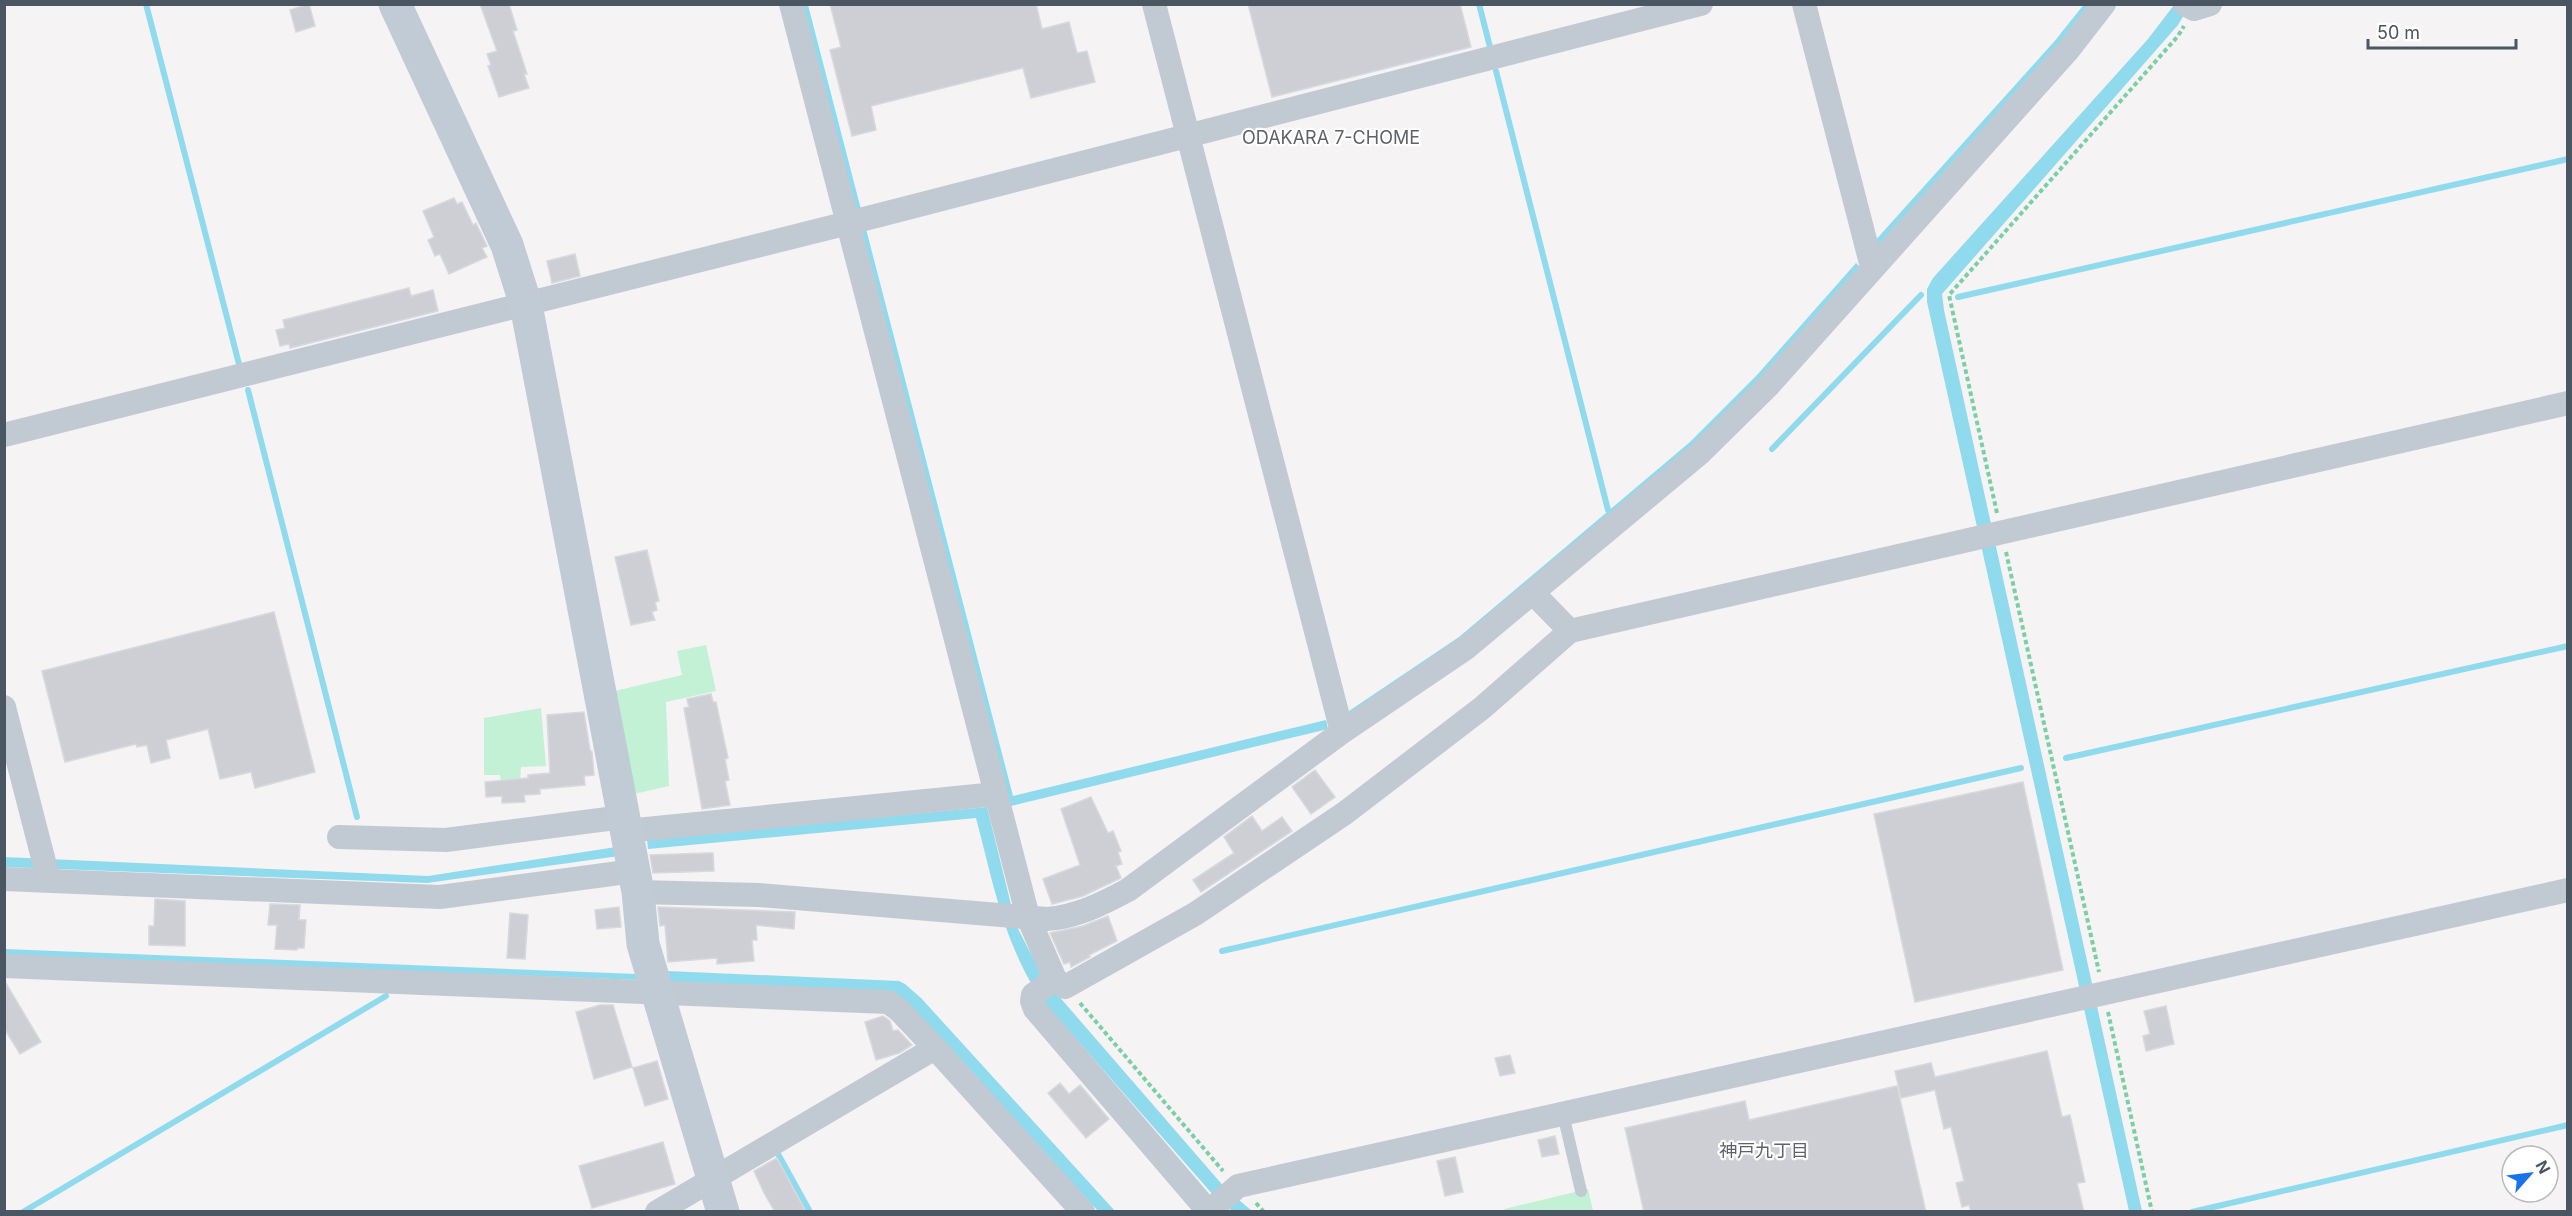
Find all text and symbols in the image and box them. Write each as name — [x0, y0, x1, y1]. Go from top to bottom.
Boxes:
scale bar — [2368, 12, 2516, 50]
text: 50 m — [2377, 22, 2420, 43]
district label: ODAKARA 7-CHOME — [1242, 127, 1420, 148]
district label: 神戸九丁目 — [1719, 1140, 1809, 1161]
north arrow — [2500, 1144, 2560, 1204]
text: N — [2532, 1157, 2555, 1177]

